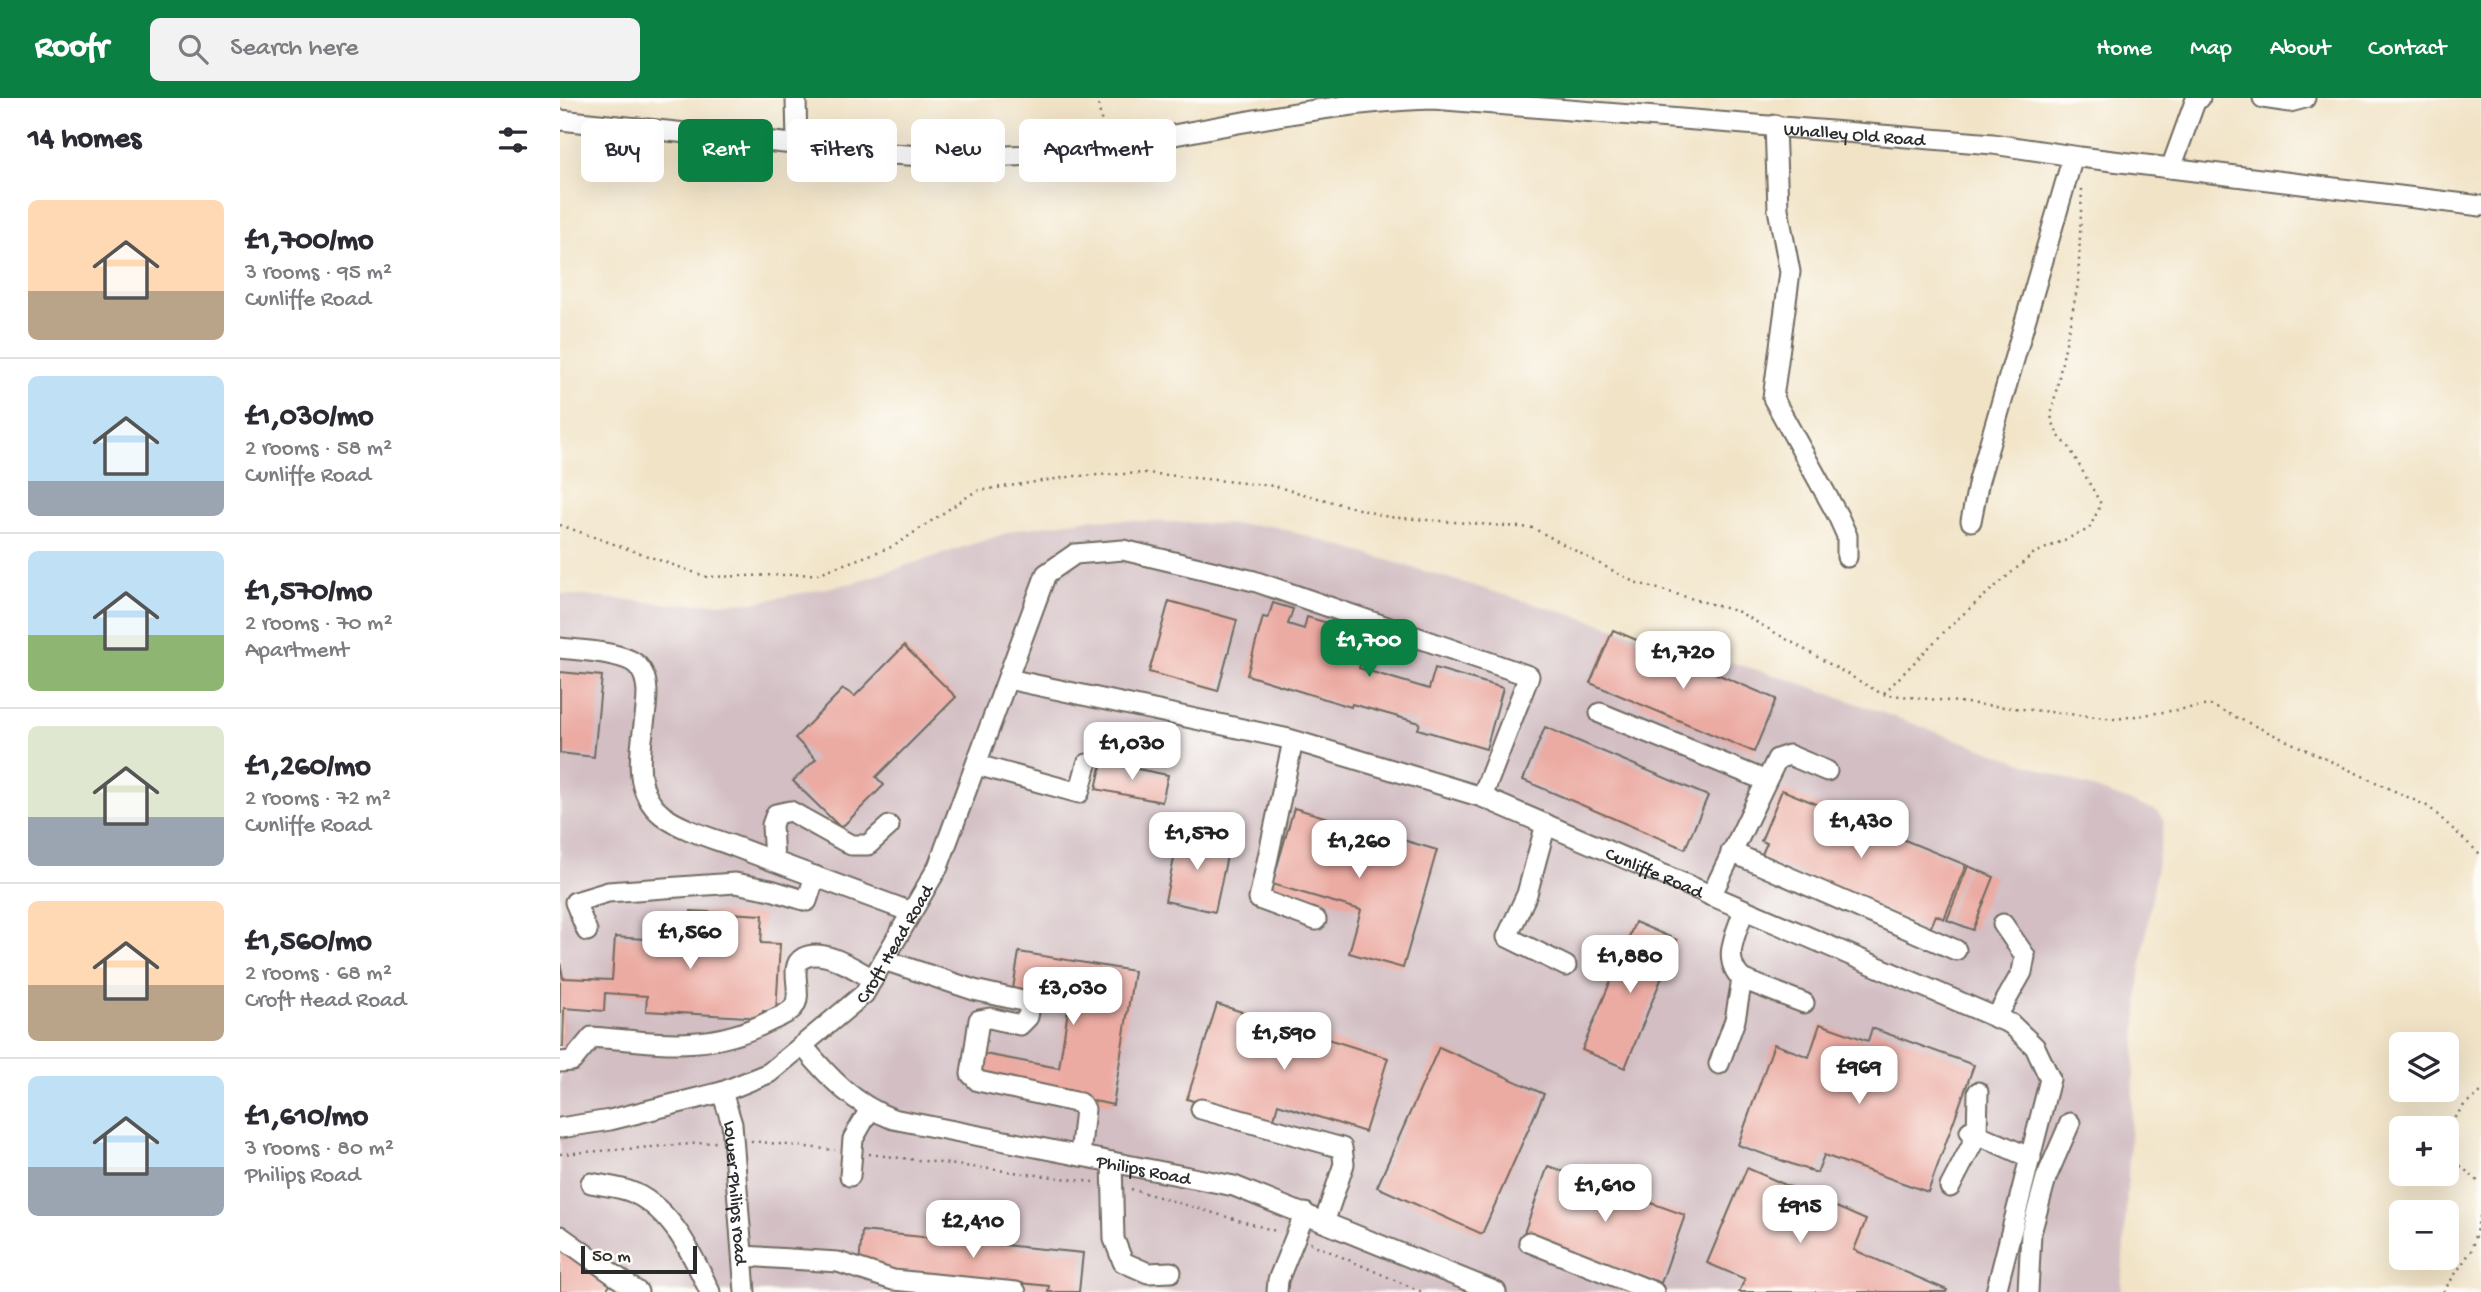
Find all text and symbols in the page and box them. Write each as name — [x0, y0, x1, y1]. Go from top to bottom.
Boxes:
search box — [150, 18, 640, 81]
text: Roofr — [35, 30, 108, 68]
icon: search — [174, 30, 212, 68]
text: Search here — [230, 34, 358, 65]
text: Home — [2096, 35, 2152, 64]
text: Map — [2190, 35, 2232, 64]
text: About — [2270, 35, 2330, 64]
text: Contact — [2368, 35, 2446, 64]
chip: Buy — [581, 119, 664, 182]
chip: Rent — [678, 119, 773, 182]
chip: Filters — [787, 119, 897, 182]
chip: New — [911, 119, 1005, 182]
chip: Apartment — [1019, 119, 1176, 182]
street label: Whalley Old Road — [1783, 119, 1928, 154]
icon: filters — [494, 121, 532, 159]
text: 14 homes — [28, 123, 141, 158]
text: £1,700/mo — [245, 225, 374, 260]
icon: home — [84, 228, 168, 312]
text: 3 rooms · 95 m² — [245, 260, 392, 287]
text: Cunliffe Road — [245, 287, 371, 314]
text: £1,030/mo — [245, 401, 374, 436]
icon: home — [84, 404, 168, 488]
text: 2 rooms · 58 m² — [245, 436, 392, 463]
text: Cunliffe Road — [245, 463, 371, 490]
text: £1,570/mo — [245, 576, 372, 611]
icon: home — [84, 579, 168, 663]
text: 2 rooms · 70 m² — [245, 611, 393, 638]
pin: £1,700 — [1312, 620, 1426, 679]
text: £1,700 — [1337, 628, 1401, 655]
pin: £1,720 — [1626, 632, 1740, 691]
text: Apartment — [245, 638, 349, 665]
text: £1,720 — [1651, 640, 1715, 667]
pin: £1,030 — [1075, 722, 1189, 782]
text: £1,030 — [1100, 731, 1164, 758]
text: £1,260/mo — [245, 751, 371, 786]
icon: home — [84, 754, 168, 838]
text: 2 rooms · 72 m² — [245, 786, 391, 813]
pin: £1,430 — [1804, 800, 1918, 860]
text: £1,430 — [1830, 809, 1892, 836]
pin: £1,570 — [1140, 812, 1254, 872]
text: Cunliffe Road — [245, 813, 371, 840]
pin: £1,260 — [1302, 820, 1416, 880]
text: £1,570 — [1165, 821, 1229, 848]
text: £1,260 — [1328, 829, 1390, 856]
street label: Cunliffe Road — [1601, 843, 1708, 906]
street label: Croft Head Road — [853, 880, 941, 1011]
pin: £1,560 — [633, 912, 747, 971]
text: £1,560 — [658, 920, 722, 947]
text: £1,560/mo — [245, 926, 372, 961]
icon: home — [84, 929, 168, 1013]
pin: £1,880 — [1573, 936, 1687, 995]
text: £1,880 — [1598, 944, 1662, 971]
text: 2 rooms · 68 m² — [245, 961, 392, 988]
pin: £3,030 — [1016, 968, 1130, 1027]
text: £3,030 — [1039, 976, 1107, 1003]
text: Croft Head Road — [245, 988, 406, 1015]
pin: £1,590 — [1227, 1012, 1341, 1072]
text: £1,590 — [1252, 1021, 1316, 1048]
map controls — [2389, 1032, 2459, 1270]
button: layers — [2389, 1032, 2459, 1102]
pin: £969 — [1818, 1046, 1900, 1106]
text: £969 — [1837, 1055, 1881, 1082]
text: £1,610/mo — [245, 1101, 368, 1136]
icon: home — [84, 1104, 168, 1188]
button: + — [2389, 1116, 2459, 1186]
street label: Lower Philips road — [716, 1118, 751, 1268]
text: 3 rooms · 80 m² — [245, 1136, 394, 1163]
street label: Philips Road — [1093, 1151, 1194, 1193]
text: Philips Road — [245, 1163, 361, 1190]
pin: £1,610 — [1548, 1164, 1662, 1224]
text: £1,610 — [1575, 1173, 1635, 1200]
pin: £915 — [1759, 1186, 1841, 1245]
text: £915 — [1778, 1194, 1822, 1221]
pin: £2,410 — [916, 1200, 1030, 1260]
button: − — [2389, 1200, 2459, 1270]
text: £2,410 — [942, 1209, 1004, 1236]
scale bar — [581, 1243, 696, 1275]
text: 50 m — [592, 1246, 631, 1269]

